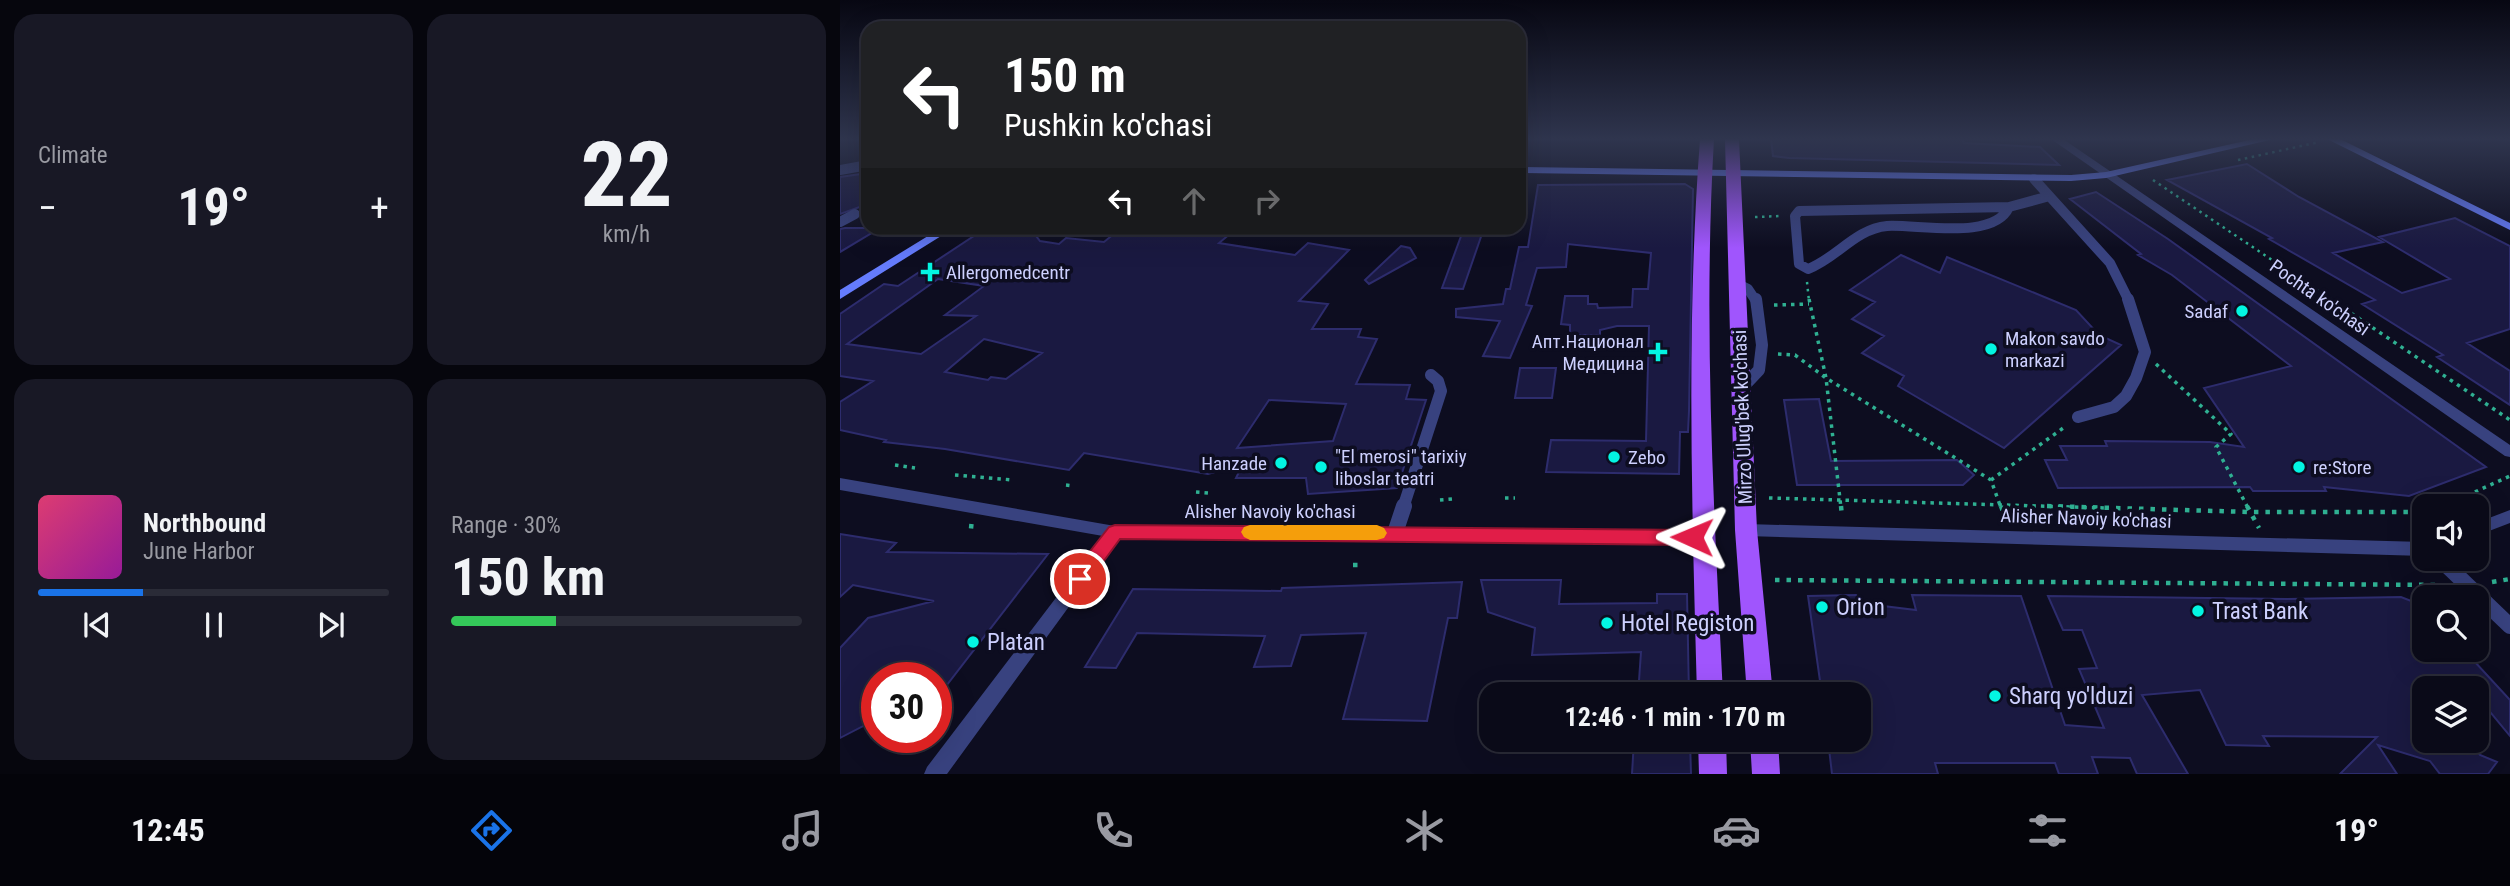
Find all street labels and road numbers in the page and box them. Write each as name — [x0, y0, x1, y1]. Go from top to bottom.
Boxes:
street label: Pochta ko'chasi — [2265, 255, 2374, 340]
street label: Mirzo Ulug'bek ko'chasi — [1728, 329, 1757, 505]
street label: Alisher Navoiy ko'chasi — [1184, 500, 1356, 523]
street label: Alisher Navoiy ko'chasi — [2000, 504, 2172, 533]

